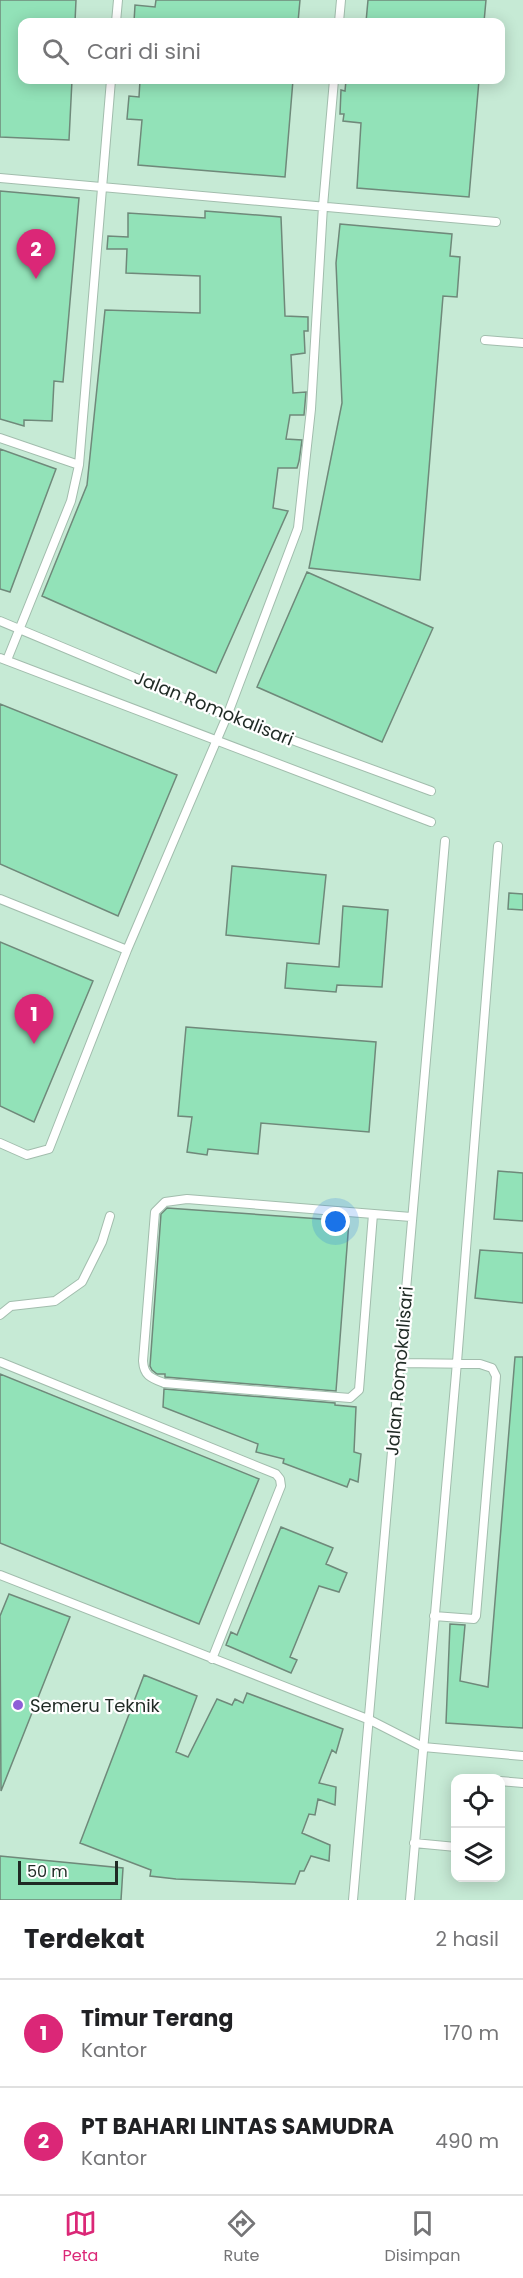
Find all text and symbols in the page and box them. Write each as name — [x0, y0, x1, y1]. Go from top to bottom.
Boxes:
search box — [18, 18, 505, 84]
icon: search — [39, 35, 72, 68]
text: Cari di sini — [87, 36, 201, 67]
pin: 2 — [16, 230, 56, 279]
street label: Jalan Romokalisari — [130, 665, 298, 751]
pin: 1 — [15, 994, 54, 1044]
your location — [321, 1207, 350, 1236]
street label: Jalan Romokalisari — [379, 1285, 419, 1457]
place label: Semeru Teknik — [30, 1693, 161, 1718]
marker: Semeru Teknik — [11, 1698, 25, 1712]
map controls — [451, 1774, 505, 1882]
button: locate — [451, 1774, 505, 1828]
button: layers — [451, 1828, 505, 1882]
scale bar — [18, 1858, 118, 1886]
text: 50 m — [27, 1860, 68, 1883]
text: Terdekat — [24, 1921, 144, 1957]
text: 2 hasil — [436, 1925, 499, 1953]
text: Timur Terang — [81, 2003, 233, 2034]
text: 1 — [40, 2019, 47, 2047]
text: 170 m — [443, 2019, 499, 2047]
text: Kantor — [81, 2036, 147, 2064]
text: PT BAHARI LINTAS SAMUDRA — [81, 2111, 394, 2142]
text: 2 — [38, 2127, 49, 2155]
text: 490 m — [435, 2127, 499, 2155]
text: Kantor — [81, 2144, 147, 2172]
tab: Peta — [63, 2207, 98, 2268]
tab: Rute — [224, 2207, 259, 2268]
tab: Disimpan — [385, 2207, 460, 2268]

